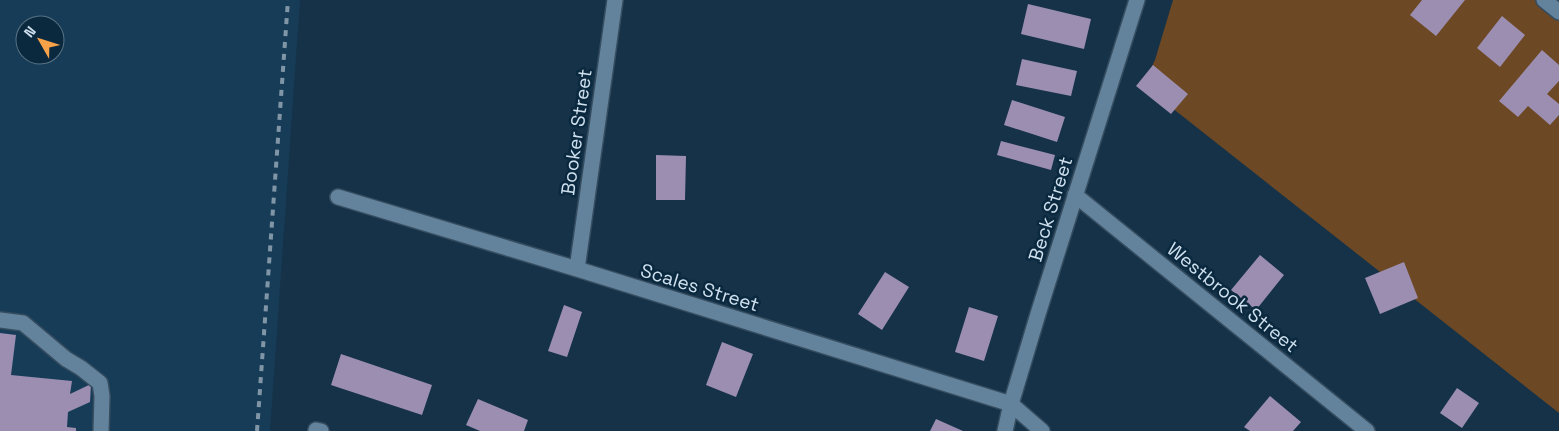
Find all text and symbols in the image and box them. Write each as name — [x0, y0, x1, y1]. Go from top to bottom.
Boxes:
north arrow — [15, 15, 65, 65]
text: N — [20, 23, 40, 41]
street label: Booker Street — [555, 67, 598, 197]
street label: Beck Street — [1023, 154, 1078, 265]
street label: Westbrook Street — [1162, 237, 1303, 358]
street label: Scales Street — [637, 258, 762, 317]

